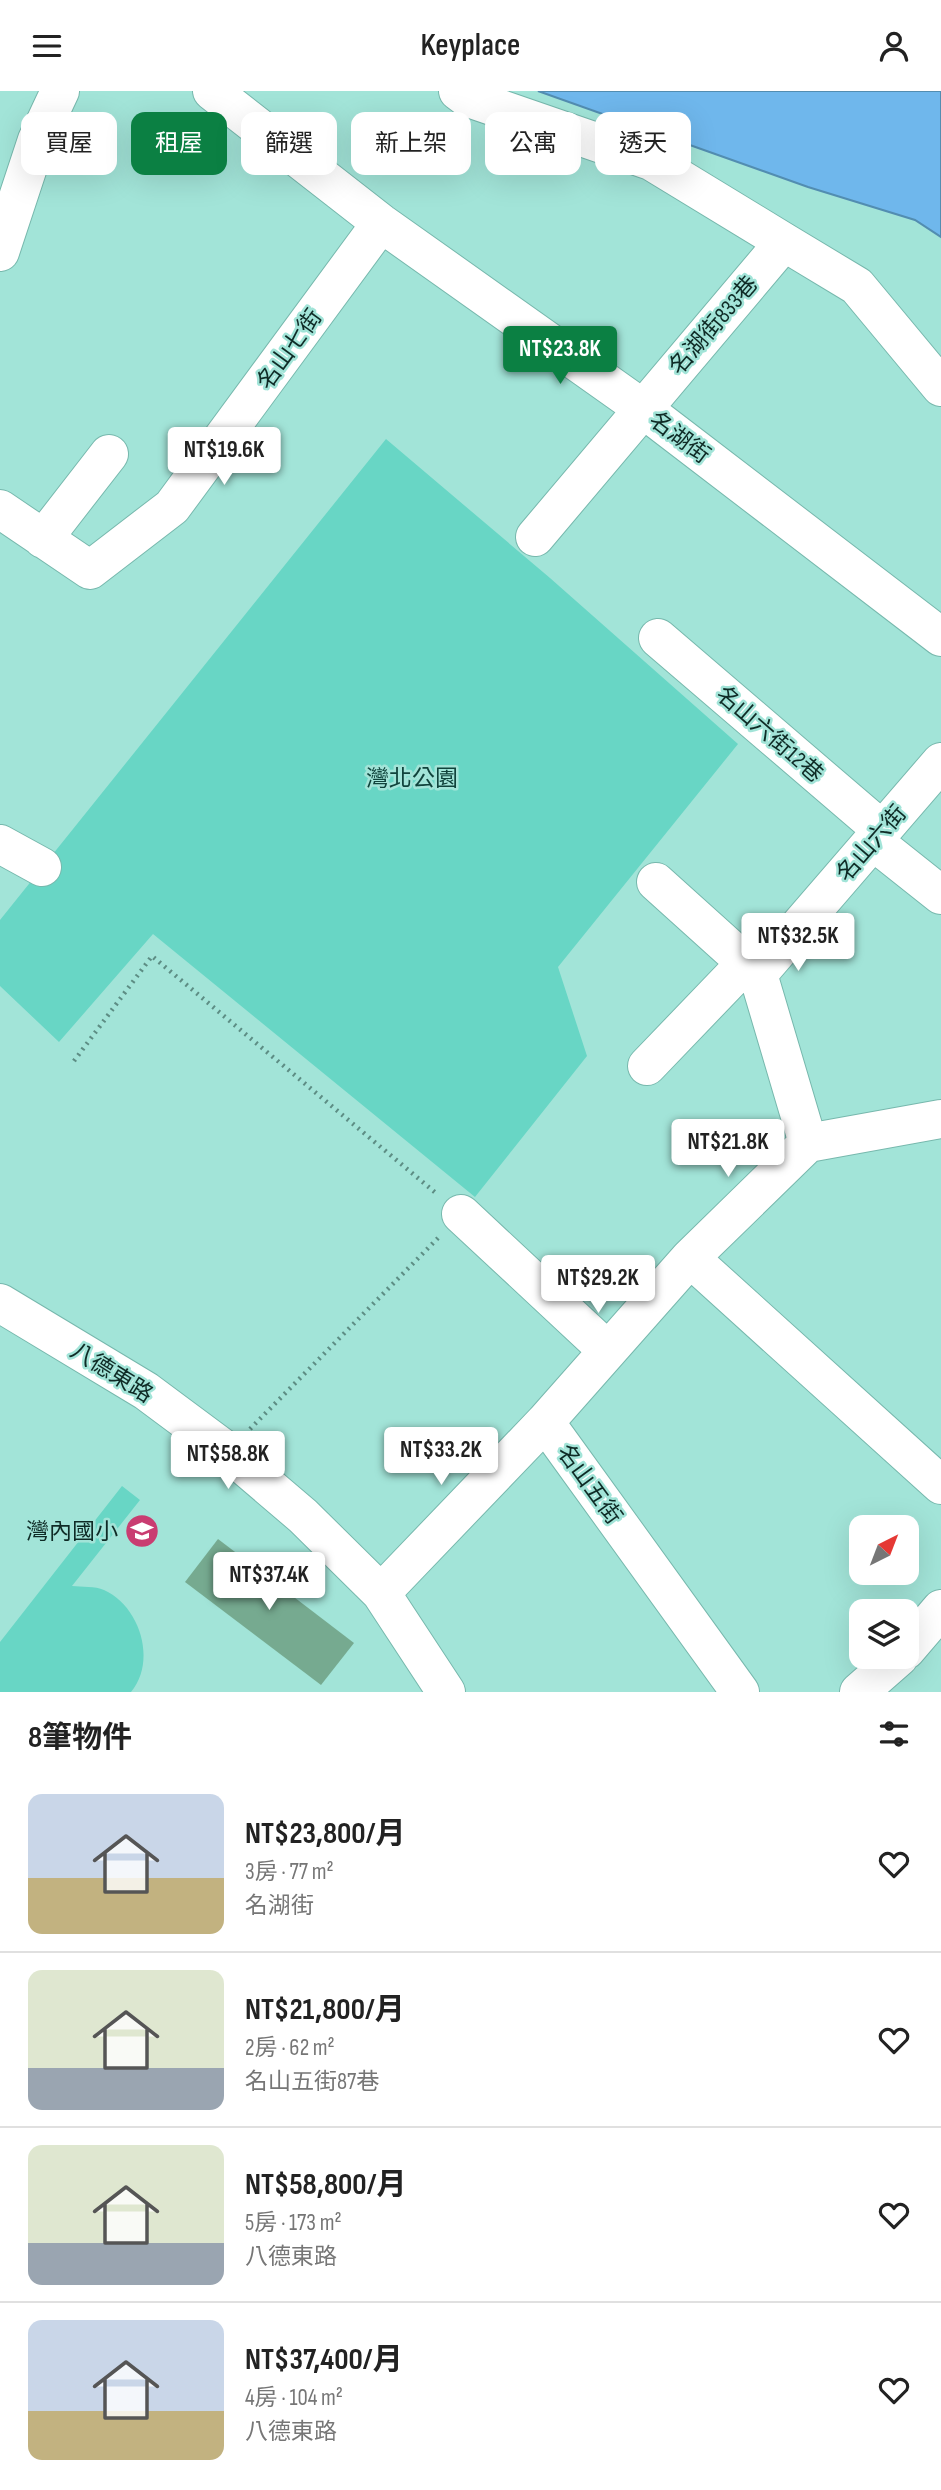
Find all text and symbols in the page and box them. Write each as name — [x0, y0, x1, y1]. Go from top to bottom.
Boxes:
text: Keyplace — [421, 26, 520, 65]
icon: menu — [28, 27, 66, 65]
icon: person — [875, 27, 913, 65]
chip: 買屋 — [21, 112, 117, 175]
chip: 租屋 — [131, 112, 227, 175]
chip: 篩選 — [241, 112, 337, 175]
chip: 新上架 — [351, 112, 471, 175]
chip: 公寓 — [485, 112, 581, 175]
chip: 透天 — [595, 112, 691, 175]
street label: 名湖街833巷 — [663, 271, 764, 381]
street label: 名山七街 — [251, 304, 328, 395]
pin: NT$23.8K — [488, 327, 632, 386]
text: NT$23.8K — [519, 335, 601, 363]
street label: 名湖街 — [643, 406, 715, 470]
pin: NT$19.6K — [152, 427, 296, 487]
text: NT$19.6K — [184, 436, 264, 464]
street label: 名山六街12巷 — [710, 681, 829, 789]
park label: 灣北公園 — [366, 765, 458, 793]
street label: 名山六街 — [831, 800, 912, 888]
pin: NT$32.5K — [726, 913, 870, 973]
text: NT$32.5K — [757, 922, 839, 950]
pin: NT$21.8K — [656, 1119, 800, 1179]
text: NT$21.8K — [687, 1128, 769, 1156]
pin: NT$29.2K — [526, 1255, 670, 1315]
text: NT$29.2K — [557, 1264, 639, 1292]
street label: 八德東路 — [65, 1337, 158, 1409]
pin: NT$33.2K — [369, 1427, 513, 1487]
pin: NT$58.8K — [156, 1431, 300, 1491]
text: NT$33.2K — [400, 1436, 482, 1464]
street label: 名山五街 — [551, 1439, 628, 1530]
text: NT$58.8K — [187, 1440, 269, 1468]
school or university icon: 灣內國小 — [123, 1512, 161, 1550]
north arrow — [849, 1515, 919, 1585]
map controls — [849, 1515, 919, 1669]
place label: 灣內國小 — [26, 1518, 118, 1546]
pin: NT$37.4K — [197, 1553, 341, 1612]
text: NT$37.4K — [229, 1561, 309, 1589]
button: layers — [849, 1599, 919, 1669]
icon: filters — [875, 1715, 913, 1753]
text: 8筆物件 — [28, 1720, 132, 1756]
text: NT$23,800/月 — [245, 1816, 406, 1852]
icon: home — [84, 1822, 168, 1906]
icon: heart — [875, 1845, 913, 1883]
text: 3房 · 77 m² — [245, 1858, 334, 1886]
text: 名湖街 — [245, 1892, 314, 1920]
text: NT$21,800/月 — [245, 1992, 405, 2028]
icon: home — [84, 1998, 168, 2082]
icon: heart — [875, 2021, 913, 2059]
text: 2房 · 62 m² — [245, 2034, 335, 2062]
text: 名山五街87巷 — [245, 2068, 379, 2096]
text: NT$58,800/月 — [245, 2167, 406, 2203]
icon: home — [84, 2173, 168, 2257]
icon: heart — [875, 2196, 913, 2234]
text: 5房 · 173 m² — [245, 2209, 342, 2237]
text: 八德東路 — [245, 2243, 337, 2271]
text: NT$37,400/月 — [245, 2342, 403, 2378]
icon: home — [84, 2348, 168, 2432]
icon: heart — [875, 2371, 913, 2409]
text: 4房 · 104 m² — [245, 2384, 343, 2412]
text: 八德東路 — [245, 2418, 337, 2446]

